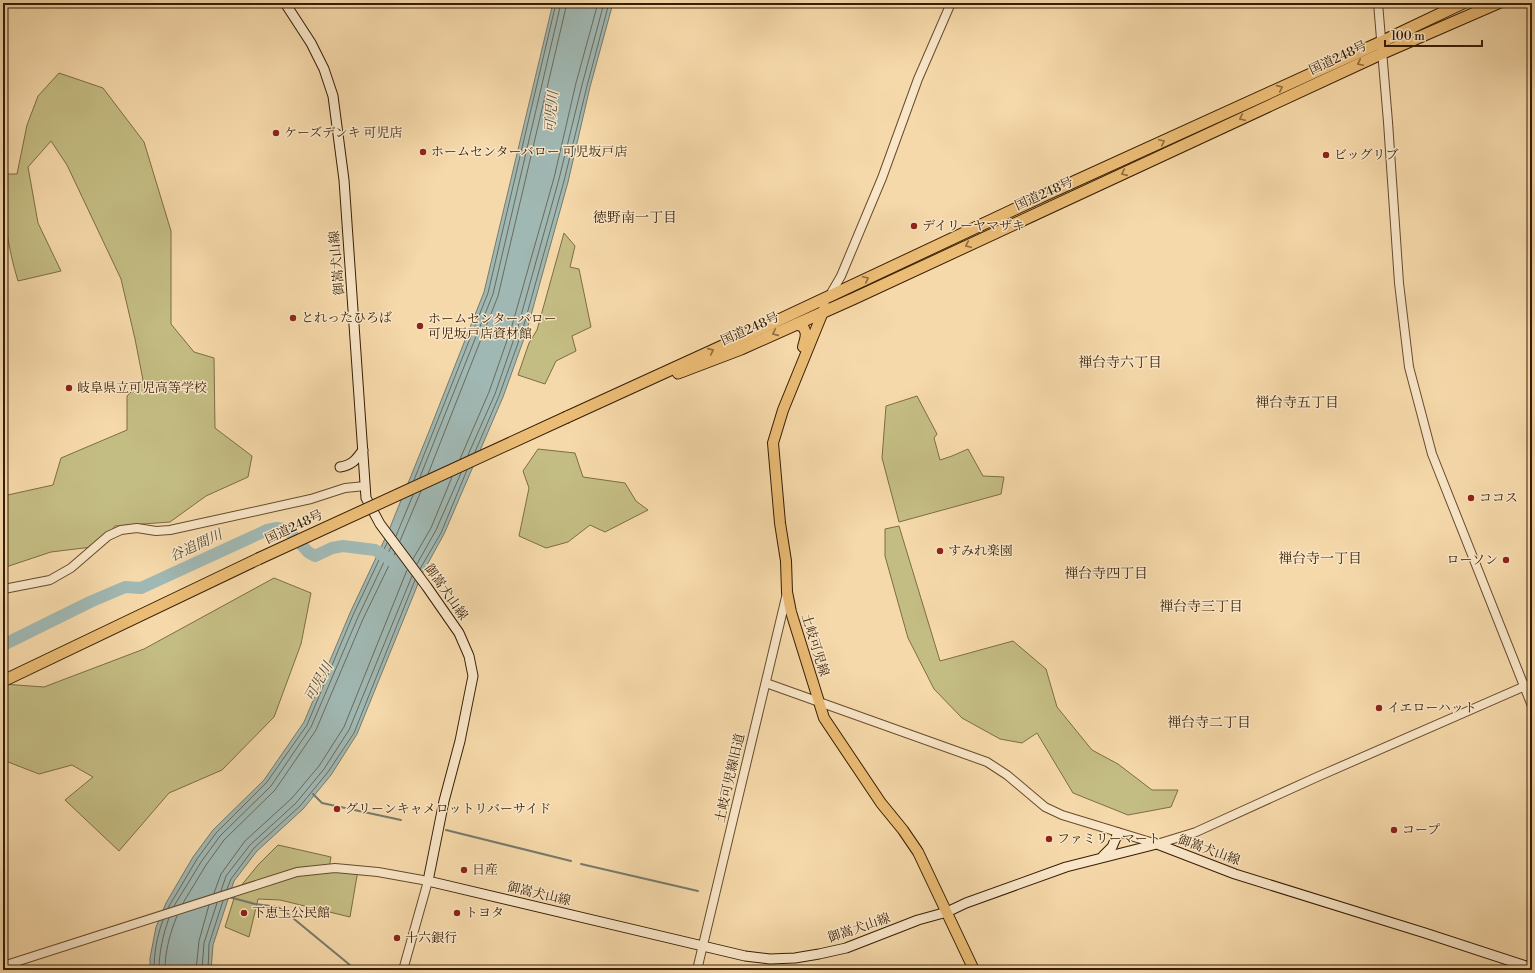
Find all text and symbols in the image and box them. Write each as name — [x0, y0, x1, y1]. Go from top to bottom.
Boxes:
scale bar — [1385, 22, 1482, 48]
text: 100 m — [1391, 29, 1425, 44]
street label: 国道248号 — [1306, 38, 1370, 78]
one-way arrow — [1356, 58, 1364, 66]
one-way arrow — [1275, 85, 1283, 93]
water label: 可児川 — [541, 88, 563, 134]
one-way arrow — [1239, 113, 1246, 121]
place label: ケーズデンキ 可児店 — [284, 125, 403, 141]
marker: ケーズデンキ 可児店 — [271, 128, 281, 138]
one-way arrow — [1157, 139, 1165, 147]
place label: ホームセンターバロー 可児坂戸店 — [431, 144, 628, 160]
marker: ホームセンターバロー 可児坂戸店 — [418, 147, 428, 157]
place label: ビッグリブ — [1334, 147, 1398, 163]
marker: ビッグリブ — [1321, 150, 1331, 160]
one-way arrow — [1121, 168, 1128, 176]
street label: 国道248号 — [1012, 174, 1076, 214]
district label: 徳野南一丁目 — [593, 209, 677, 227]
place label: デイリーヤマザキ — [922, 218, 1025, 234]
marker: デイリーヤマザキ — [909, 221, 919, 231]
street label: 御嵩犬山線 — [326, 230, 348, 296]
one-way arrow — [964, 240, 972, 248]
one-way arrow — [861, 276, 869, 284]
street label: 国道248号 — [718, 309, 782, 349]
place label: とれったひろば — [301, 310, 392, 326]
place label: ホームセンターバロー 可児坂戸店資材館 — [428, 311, 557, 342]
marker: とれったひろば — [288, 313, 298, 323]
marker: ホームセンターバロー 可児坂戸店資材館 — [415, 321, 425, 331]
one-way arrow — [772, 329, 779, 337]
one-way arrow — [707, 348, 714, 356]
district label: 禅台寺六丁目 — [1078, 354, 1162, 372]
place label: 岐阜県立可児高等学校 — [77, 380, 207, 396]
marker: 岐阜県立可児高等学校 — [64, 383, 74, 393]
district label: 禅台寺五丁目 — [1255, 394, 1339, 412]
place label: ココス — [1479, 490, 1518, 506]
marker: ココス — [1466, 493, 1476, 503]
street label: 国道248号 — [262, 507, 326, 547]
water label: 谷追間川 — [167, 525, 227, 566]
place label: すみれ楽園 — [948, 543, 1013, 559]
marker: すみれ楽園 — [935, 546, 945, 556]
district label: 禅台寺一丁目 — [1278, 550, 1362, 568]
place label: ローソン — [1447, 552, 1498, 568]
marker: ローソン — [1501, 555, 1511, 565]
street label: 御嵩犬山線 — [421, 561, 471, 623]
district label: 禅台寺四丁目 — [1064, 565, 1148, 583]
district label: 禅台寺三丁目 — [1159, 598, 1243, 616]
street label: 土岐可児線 — [798, 612, 832, 678]
water label: 可児川 — [301, 658, 338, 705]
place label: イエローハット — [1387, 700, 1477, 716]
marker: イエローハット — [1374, 703, 1384, 713]
district label: 禅台寺二丁目 — [1167, 714, 1251, 732]
street label: 土岐可児線旧道 — [712, 732, 748, 824]
place label: グリーンキャメロットリバーサイド — [345, 801, 551, 817]
marker: グリーンキャメロットリバーサイド — [332, 804, 342, 814]
place label: コープ — [1402, 822, 1440, 838]
marker: コープ — [1389, 825, 1399, 835]
place label: ファミリーマート — [1057, 831, 1161, 847]
street label: 御嵩犬山線 — [1176, 831, 1242, 869]
marker: ファミリーマート — [1044, 834, 1054, 844]
place label: 日産 — [472, 862, 498, 878]
marker: 日産 — [459, 865, 469, 875]
street label: 御嵩犬山線 — [506, 879, 572, 909]
place label: 下恵土公民館 — [252, 905, 330, 921]
place label: トヨタ — [465, 905, 504, 921]
marker: 下恵土公民館 — [239, 908, 249, 918]
marker: トヨタ — [452, 908, 462, 918]
street label: 御嵩犬山線 — [826, 910, 892, 946]
place label: 十六銀行 — [405, 930, 457, 946]
marker: 十六銀行 — [392, 933, 402, 943]

